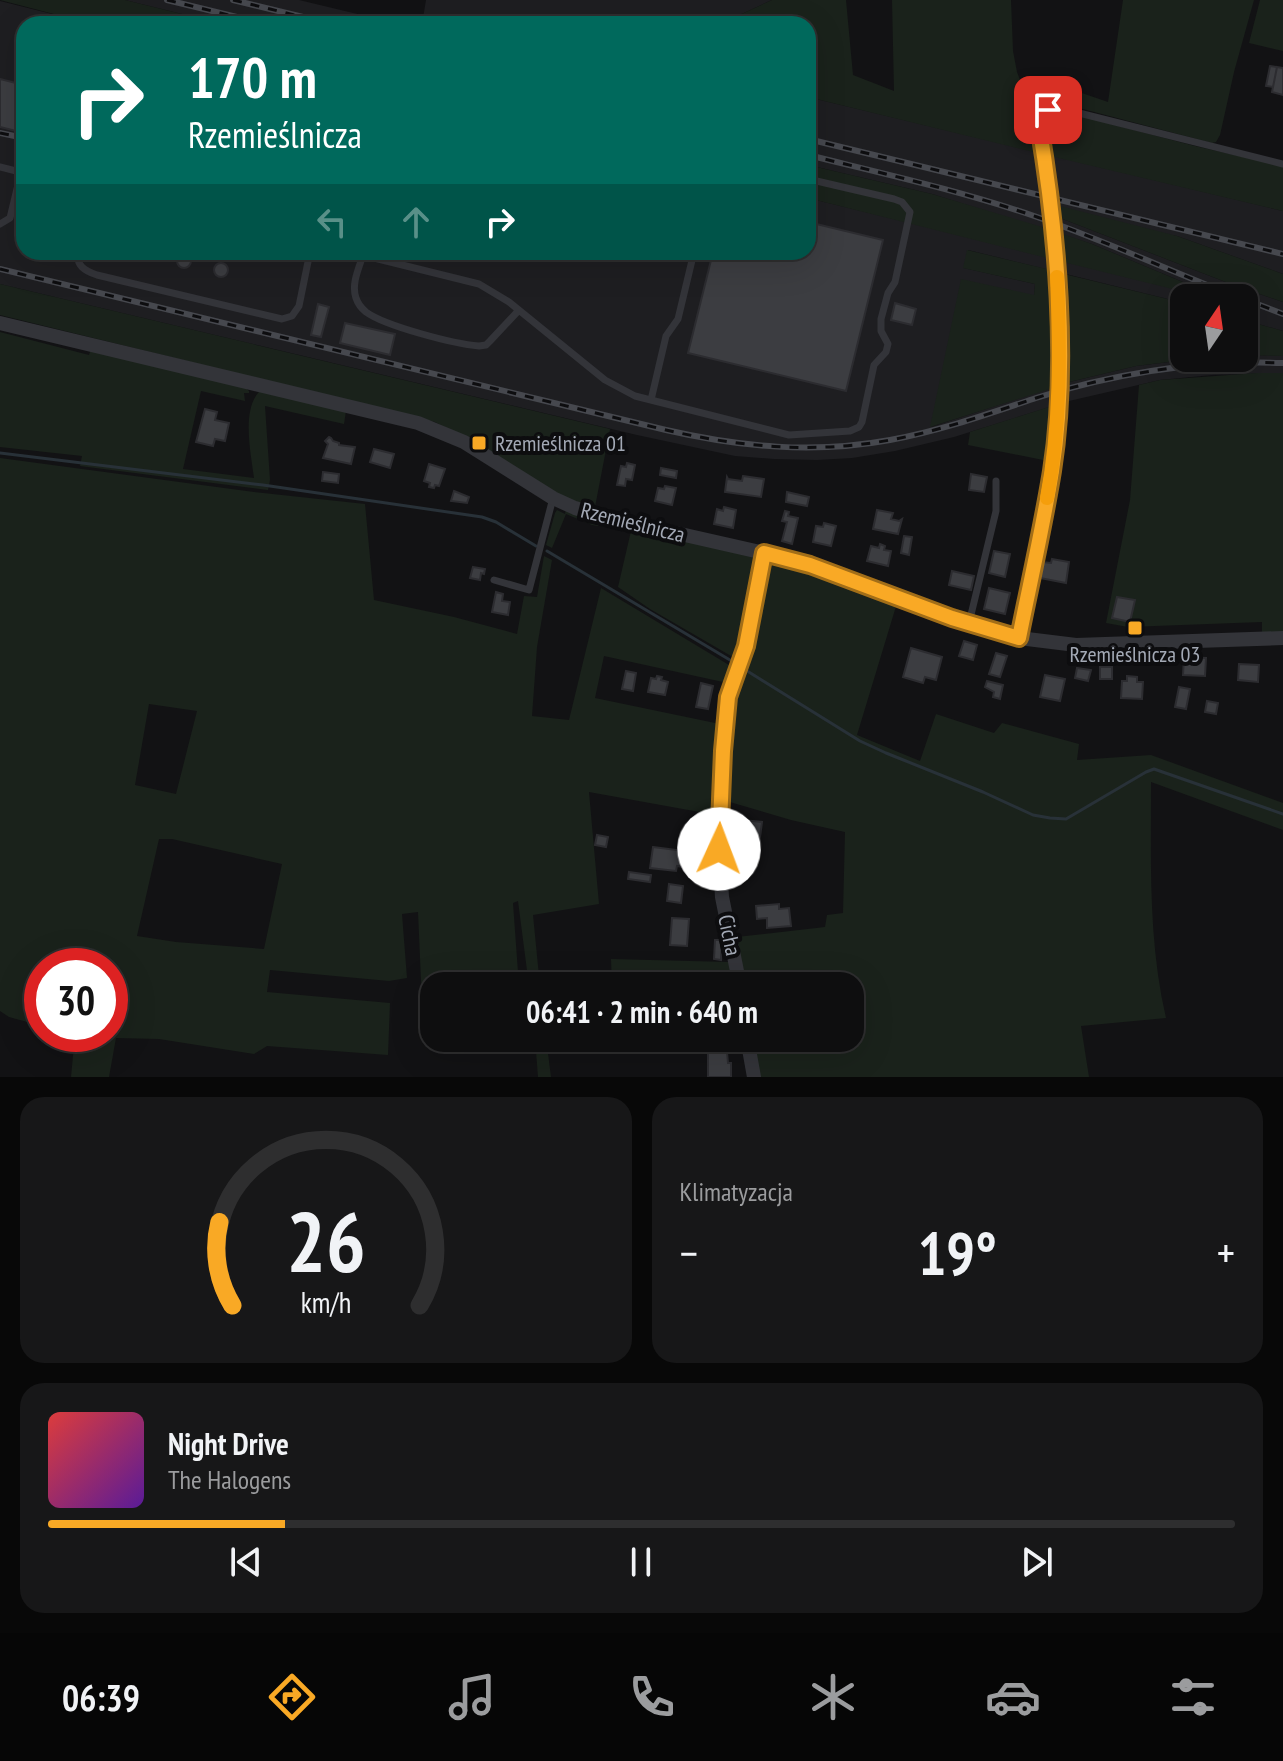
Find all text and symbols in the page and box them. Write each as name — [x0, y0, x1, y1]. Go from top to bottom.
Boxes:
text: 170 m — [188, 41, 317, 113]
icon: right — [56, 48, 160, 152]
pin — [1014, 76, 1082, 144]
icon: arrive — [1026, 88, 1070, 132]
text: Rzemieślnicza — [188, 111, 362, 158]
icon: left — [310, 200, 354, 244]
icon: ahead — [394, 200, 438, 244]
icon: right — [478, 200, 522, 244]
north arrow — [1170, 284, 1258, 372]
map controls — [1170, 284, 1258, 372]
place label: Rzemieślnicza 01 — [495, 429, 626, 457]
marker: Rzemieślnicza 01 — [470, 434, 488, 452]
street label: Rzemieślnicza — [578, 496, 688, 548]
marker: Rzemieślnicza 03 — [1126, 619, 1144, 637]
place label: Rzemieślnicza 03 — [1070, 640, 1200, 668]
position arrow — [677, 807, 761, 891]
street label: Cicha — [712, 912, 748, 958]
speed limit sign: 30 — [24, 948, 128, 1052]
text: 06:41 · 2 min · 640 m — [526, 992, 758, 1031]
text: Klimatyzacja — [680, 1175, 793, 1208]
text: 26 — [286, 1187, 366, 1295]
text: 19° — [918, 1214, 997, 1292]
text: − — [680, 1224, 698, 1281]
text: + — [1217, 1224, 1235, 1281]
text: km/h — [300, 1284, 351, 1321]
text: Night Drive — [168, 1424, 289, 1463]
text: The Halogens — [168, 1463, 291, 1496]
icon: previous — [224, 1540, 268, 1584]
icon: pause — [619, 1540, 663, 1584]
icon: next — [1015, 1540, 1059, 1584]
icon: directions — [264, 1669, 320, 1725]
icon: music — [444, 1669, 500, 1725]
icon: phone — [624, 1669, 680, 1725]
icon: climate — [805, 1669, 861, 1725]
icon: car — [985, 1669, 1041, 1725]
icon: filters — [1165, 1669, 1221, 1725]
text: 06:39 — [62, 1674, 140, 1721]

